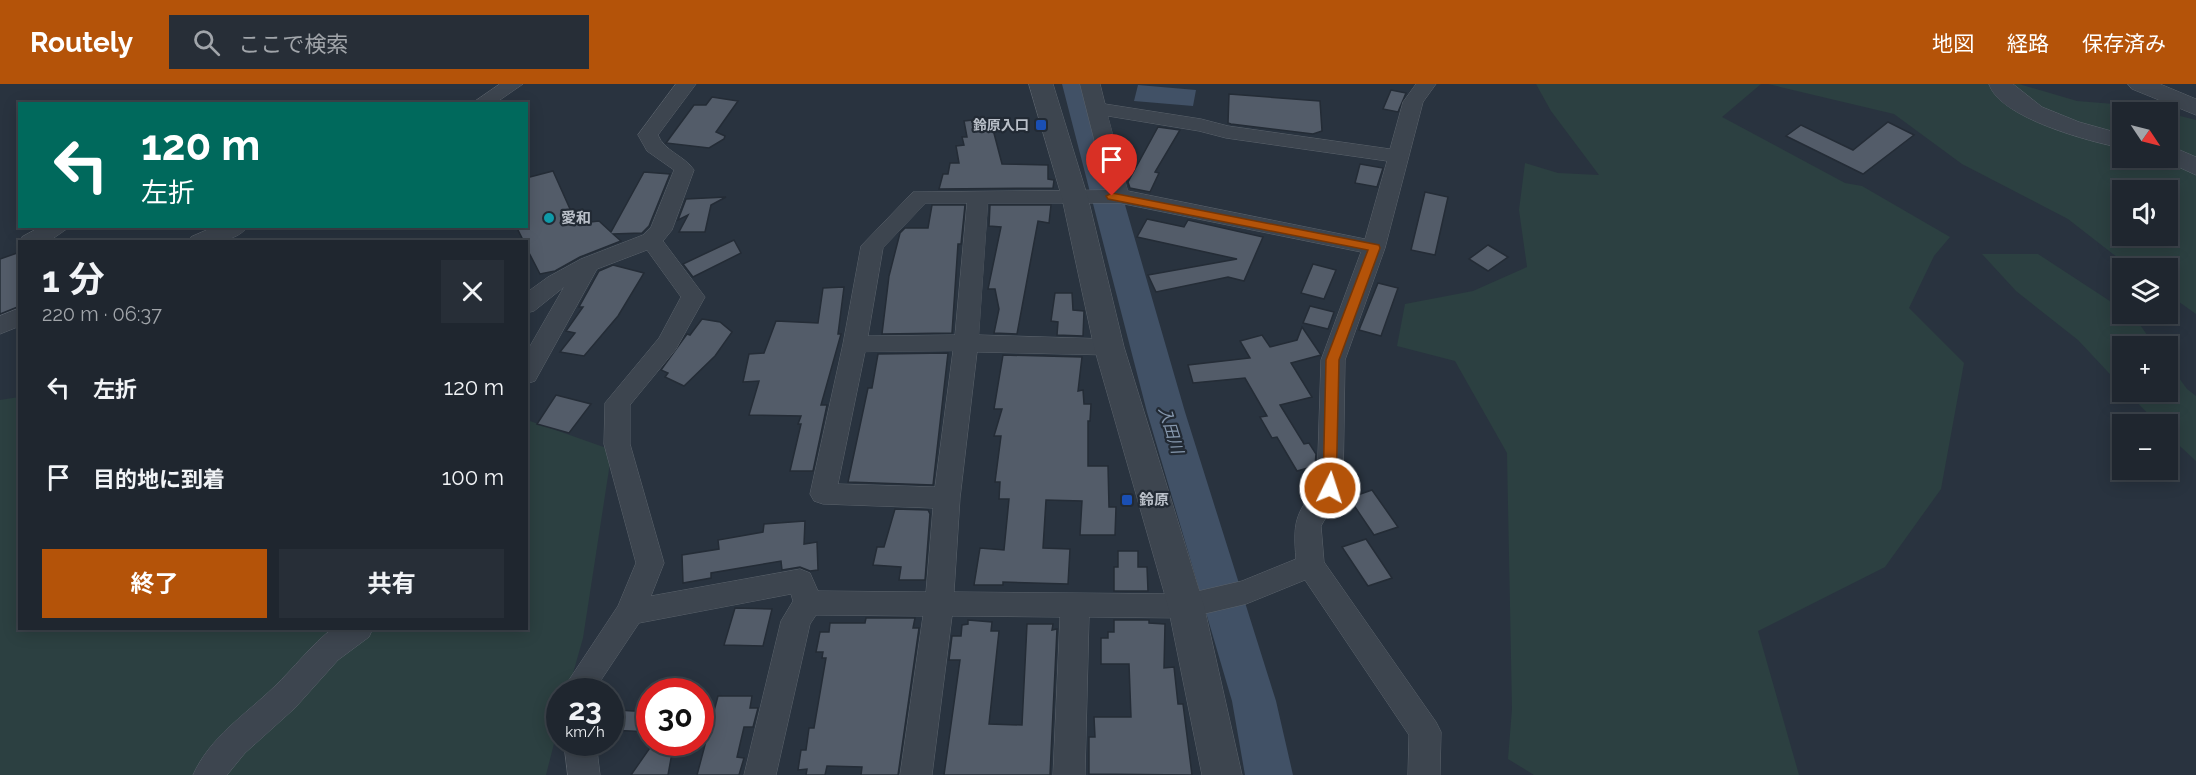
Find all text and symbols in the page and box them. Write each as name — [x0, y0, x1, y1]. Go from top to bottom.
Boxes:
search box — [169, 15, 589, 69]
text: Routely — [30, 26, 133, 59]
icon: search — [190, 26, 223, 59]
text: ここで検索 — [238, 31, 348, 57]
text: 地図 — [1932, 31, 1974, 56]
text: 経路 — [2007, 31, 2049, 56]
text: 保存済み — [2082, 31, 2166, 56]
north arrow — [2112, 102, 2178, 168]
map controls — [2112, 102, 2178, 480]
place label: 鈴原入口 — [973, 117, 1029, 133]
marker: 鈴原入口 — [1034, 118, 1048, 132]
text: 120 m — [141, 121, 260, 170]
icon: left — [42, 126, 120, 204]
pin — [1086, 134, 1137, 196]
icon: arrive — [1095, 143, 1128, 176]
text: 左折 — [141, 177, 195, 208]
button: sound — [2112, 180, 2178, 246]
place label: 愛和 — [561, 209, 591, 227]
marker: 愛和 — [542, 211, 556, 225]
text: 1 分 — [42, 258, 104, 300]
button: layers — [2112, 258, 2178, 324]
button: close — [441, 260, 504, 323]
text: 220 m · 06:37 — [42, 302, 162, 326]
button: + — [2112, 336, 2178, 402]
icon: left — [42, 371, 75, 404]
text: 120 m — [444, 374, 504, 400]
text: 左折 — [93, 376, 137, 402]
water label: 入田川 — [1155, 404, 1188, 458]
button: − — [2112, 414, 2178, 480]
position arrow — [1298, 456, 1362, 520]
icon: arrive — [42, 461, 75, 494]
text: 100 m — [442, 464, 504, 490]
text: 目的地に到着 — [93, 466, 225, 492]
place label: 鈴原 — [1139, 491, 1169, 509]
marker: 鈴原 — [1120, 493, 1134, 507]
button: 終了 — [42, 549, 267, 618]
button: 共有 — [279, 549, 504, 618]
speed limit sign: 30 — [636, 678, 714, 756]
text: 23 — [568, 692, 602, 727]
text: km/h — [565, 723, 605, 741]

